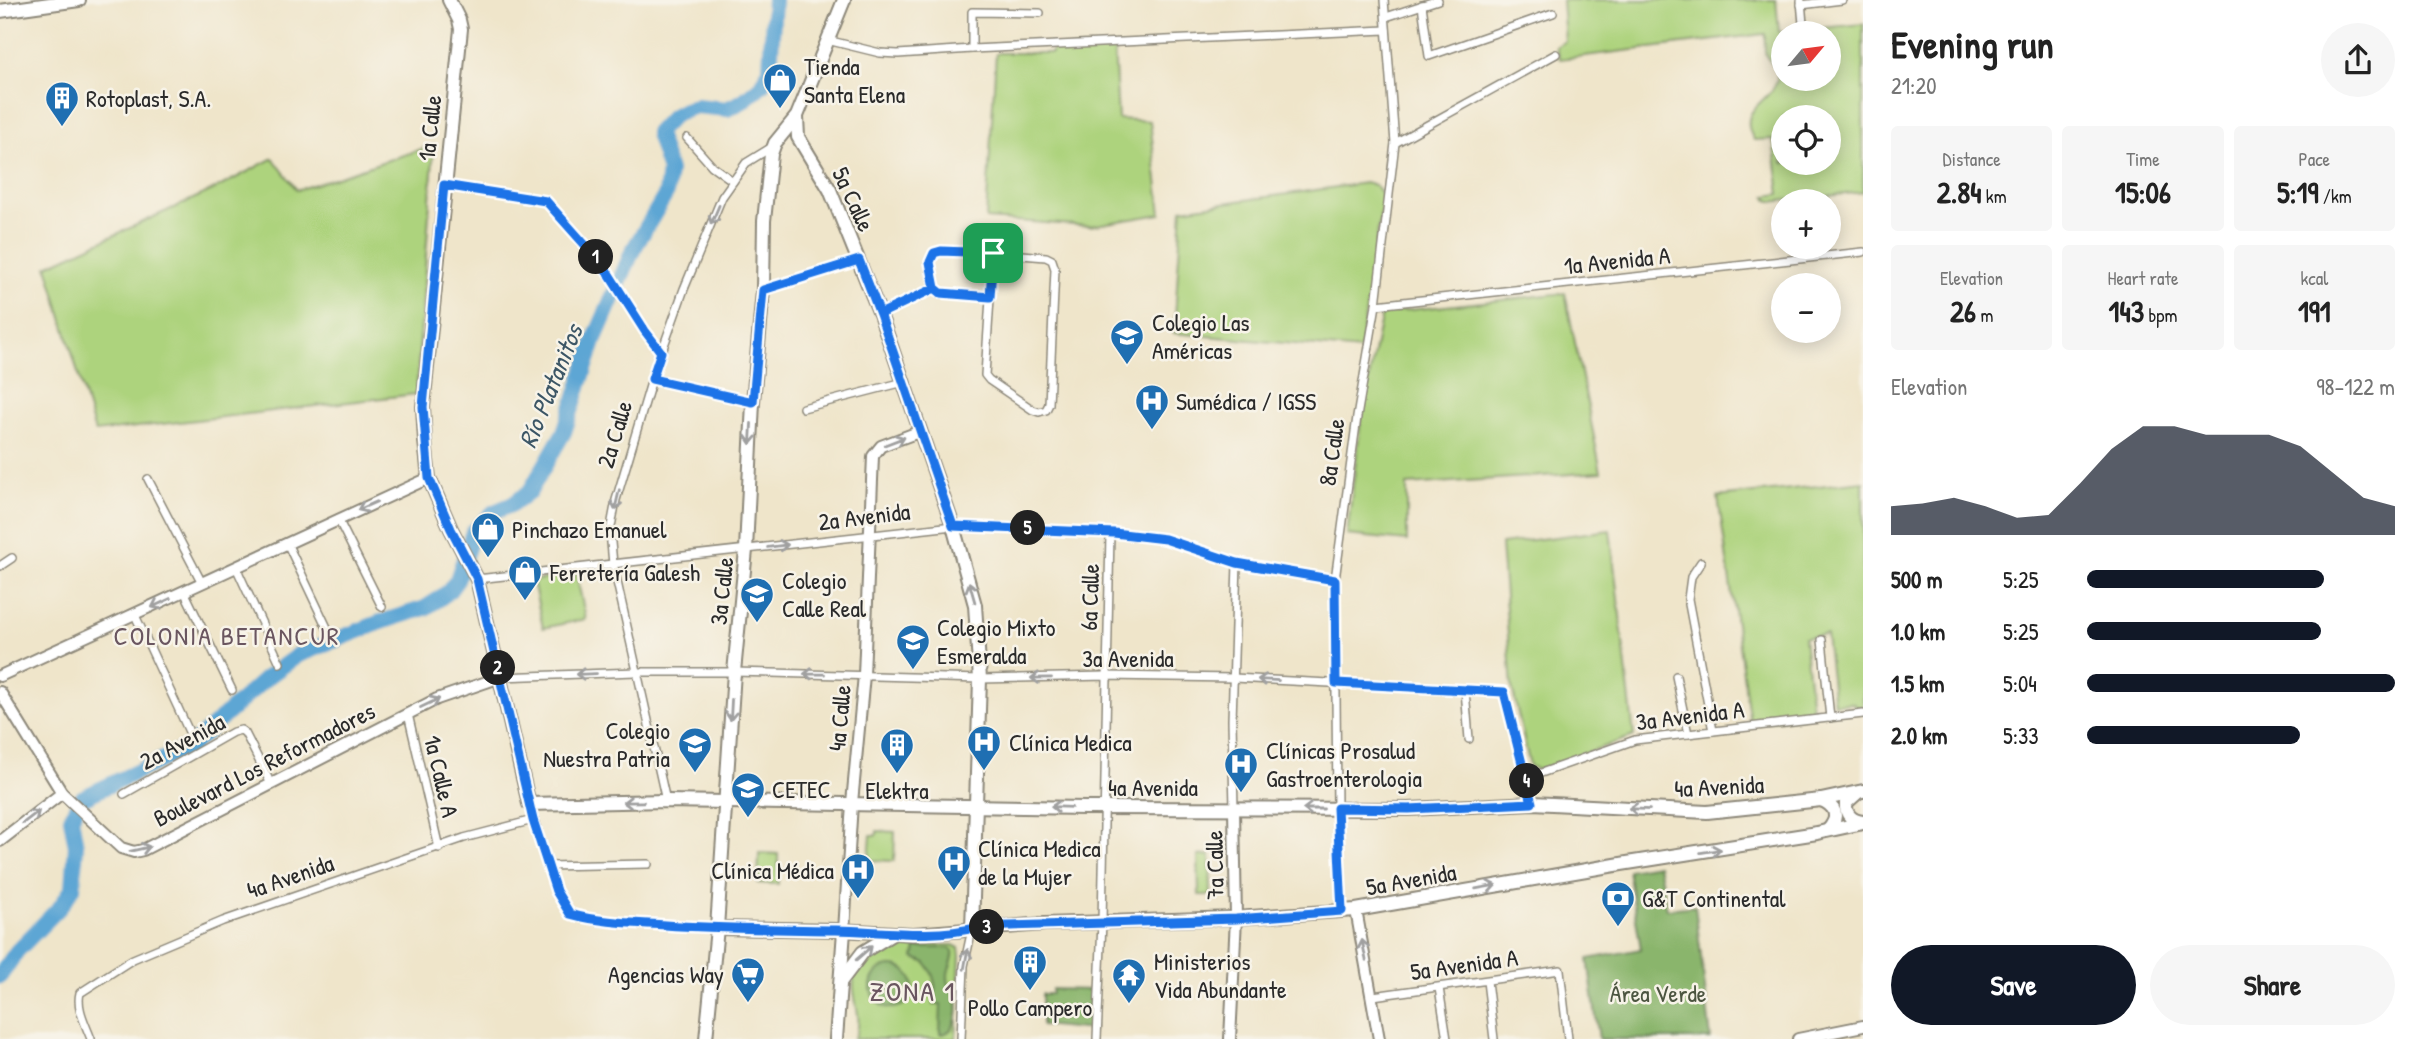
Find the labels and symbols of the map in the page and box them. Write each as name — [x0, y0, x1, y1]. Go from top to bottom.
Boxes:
north arrow — [1771, 21, 1841, 91]
place label: Tienda Santa Elena — [804, 50, 905, 110]
shop icon: Tienda Santa Elena — [761, 61, 799, 110]
building icon: Rotoplast, S.A. — [43, 79, 81, 128]
place label: Rotoplast, S.A. — [86, 82, 211, 114]
street label: 1a Calle — [410, 93, 448, 163]
street label: 5a Calle — [825, 162, 883, 237]
one-way arrow — [707, 204, 720, 226]
pin — [963, 223, 1023, 283]
street label: 1a Avenida A — [1562, 238, 1672, 281]
pin: 1 — [578, 240, 614, 274]
place label: Colegio Las Américas — [1152, 306, 1250, 366]
water label: Río Platanitos — [509, 317, 591, 453]
school or university icon: Colegio Las Américas — [1108, 317, 1146, 366]
hospital icon: Sumédica / IGSS — [1133, 382, 1171, 431]
place label: Sumédica / IGSS — [1176, 385, 1316, 417]
street label: 2a Calle — [589, 396, 639, 471]
street label: 8a Calle — [1310, 416, 1352, 488]
one-way arrow — [745, 422, 758, 445]
one-way arrow — [883, 434, 905, 447]
one-way arrow — [609, 488, 622, 510]
street label: 2a Avenida — [816, 495, 912, 537]
one-way arrow — [356, 500, 378, 513]
shop icon: Pinchazo Emanuel — [469, 510, 507, 559]
pin: 5 — [1010, 510, 1046, 546]
place label: Pinchazo Emanuel — [512, 513, 667, 545]
one-way arrow — [766, 539, 789, 552]
shop icon: Ferretería Galesh — [506, 553, 544, 602]
street label: 3a Calle — [702, 555, 741, 627]
place label: Ferretería Galesh — [549, 556, 700, 588]
street label: 6a Calle — [1072, 563, 1106, 631]
place label: Colegio Calle Real — [782, 564, 867, 624]
school or university icon: Colegio Calle Real — [738, 575, 776, 624]
one-way arrow — [964, 581, 977, 603]
one-way arrow — [151, 596, 172, 610]
place label: Colegio Mixto Esmeralda — [937, 611, 1056, 671]
district label: COLONIA BETANCUR — [113, 618, 341, 653]
school or university icon: Colegio Mixto Esmeralda — [894, 622, 932, 671]
street label: 3a Avenida — [1082, 642, 1174, 674]
pin: 2 — [480, 650, 516, 686]
one-way arrow — [802, 667, 825, 681]
one-way arrow — [575, 668, 598, 681]
one-way arrow — [1030, 671, 1053, 685]
one-way arrow — [1257, 673, 1280, 686]
street label: 4a Calle — [820, 683, 858, 752]
street label: 3a Avenida A — [1634, 692, 1746, 738]
street label: Boulevard Los Reformadores — [148, 694, 380, 834]
one-way arrow — [419, 696, 440, 709]
one-way arrow — [725, 698, 738, 721]
street label: 2a Avenida — [134, 705, 230, 777]
place label: Colegio Nuestra Patria — [543, 714, 670, 774]
hospital icon: Clínica Medica — [965, 723, 1003, 772]
school or university icon: Colegio Nuestra Patria — [676, 725, 714, 774]
building icon: Elektra — [878, 726, 916, 775]
place label: Clínica Medica — [1009, 726, 1132, 758]
street label: 1a Calle A — [417, 732, 467, 820]
place label: Clínicas Prosalud Gastroenterologia — [1266, 734, 1422, 794]
hospital icon: Clínicas Prosalud Gastroenterologia — [1222, 745, 1260, 794]
pin: 4 — [1510, 764, 1544, 798]
street label: 4a Avenida — [1673, 768, 1765, 804]
school or university icon: CETEC — [729, 770, 767, 819]
street label: 4a Avenida — [1108, 771, 1198, 803]
place label: CETEC — [772, 773, 831, 805]
place label: Elektra — [865, 774, 929, 806]
one-way arrow — [622, 795, 645, 809]
one-way arrow — [1050, 801, 1073, 814]
one-way arrow — [1302, 802, 1325, 816]
one-way arrow — [1627, 802, 1650, 815]
one-way arrow — [22, 809, 40, 825]
street label: 7a Calle — [1197, 830, 1231, 900]
place label: Clínica Medica de la Mujer — [978, 832, 1101, 892]
one-way arrow — [129, 841, 151, 854]
hospital icon: Clínica Medica de la Mujer — [935, 843, 973, 892]
one-way arrow — [1699, 844, 1722, 857]
street label: 4a Avenida — [242, 846, 338, 906]
hospital icon: Clínica Médica — [839, 851, 877, 900]
place label: Clínica Médica — [711, 854, 834, 886]
street label: 5a Avenida — [1363, 855, 1459, 903]
bank icon: G&T Continental — [1599, 879, 1637, 928]
one-way arrow — [1474, 880, 1497, 894]
place label: G&T Continental — [1642, 882, 1786, 914]
pin: 3 — [970, 909, 1004, 944]
one-way arrow — [1356, 939, 1370, 962]
street label: 5a Avenida A — [1408, 941, 1520, 987]
building icon: Pollo Campero — [1011, 943, 1049, 992]
one-way arrow — [855, 945, 873, 961]
place label: Ministerios Vida Abundante — [1154, 945, 1287, 1005]
one-way arrow — [960, 948, 973, 971]
supermarket icon: Agencias Way — [729, 955, 767, 1004]
temple icon: Ministerios Vida Abundante — [1110, 956, 1148, 1005]
place label: Agencias Way — [608, 958, 724, 990]
district label: ZONA 1 — [870, 972, 956, 1010]
park label: Área Verde — [1610, 977, 1707, 1009]
place label: Pollo Campero — [968, 991, 1093, 1023]

